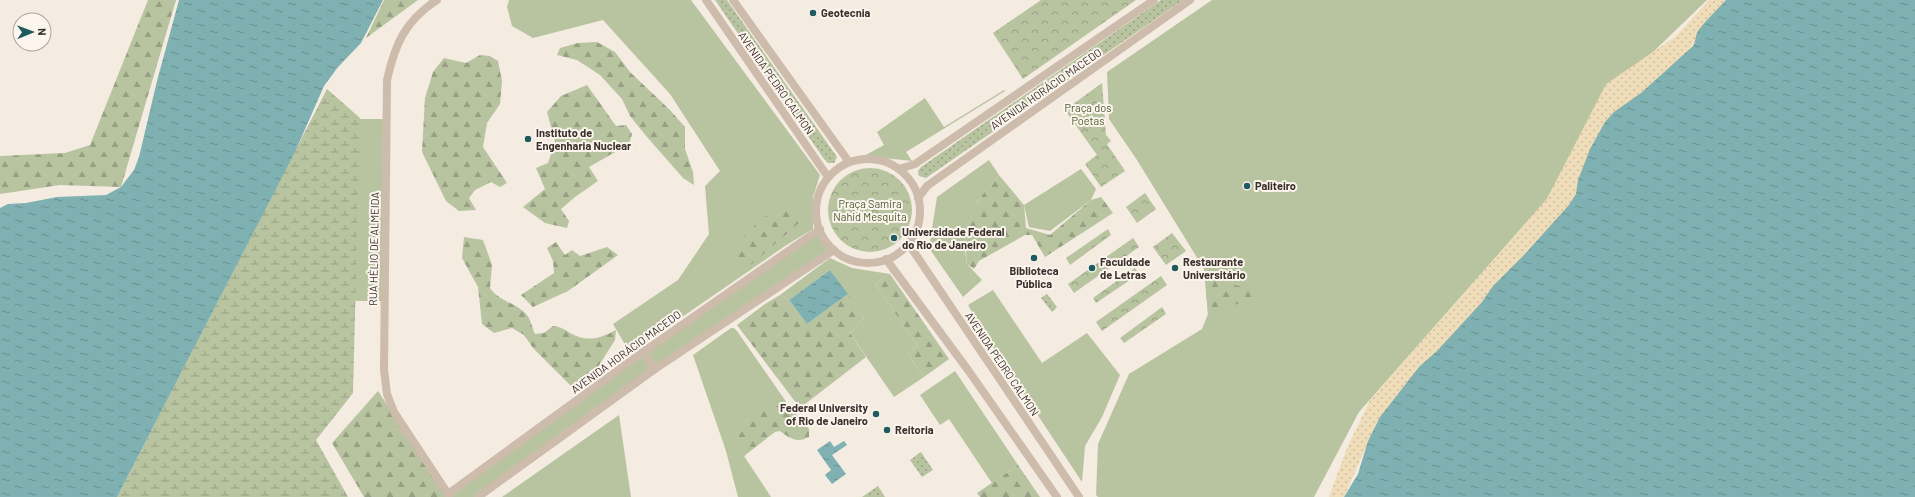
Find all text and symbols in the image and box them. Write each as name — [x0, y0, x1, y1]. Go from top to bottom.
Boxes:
place label: Geotecnia — [821, 6, 871, 19]
marker: Geotecnia — [808, 8, 818, 18]
north arrow — [12, 12, 52, 52]
text: N — [36, 28, 49, 36]
street label: AVENIDA PEDRO CALMON — [736, 29, 817, 137]
street label: AVENIDA HORÁCIO MACEDO — [988, 45, 1104, 132]
park label: Praça dos Poetas — [1065, 101, 1111, 127]
place label: Instituto de Engenharia Nuclear — [536, 126, 632, 152]
marker: Instituto de Engenharia Nuclear — [523, 134, 533, 144]
place label: Paliteiro — [1255, 179, 1296, 192]
marker: Paliteiro — [1242, 181, 1252, 191]
street label: RUA HÉLIO DE ALMEIDA — [366, 192, 381, 306]
park label: Praça Samira Nahid Mesquita — [833, 197, 907, 223]
place label: Universidade Federal do Rio de Janeiro — [902, 225, 1005, 251]
marker: Universidade Federal do Rio de Janeiro — [889, 233, 899, 243]
marker: Biblioteca Pública — [1029, 253, 1039, 263]
place label: Faculdade de Letras — [1100, 255, 1150, 281]
place label: Restaurante Universitário — [1183, 255, 1246, 281]
marker: Faculdade de Letras — [1087, 263, 1097, 273]
marker: Restaurante Universitário — [1170, 263, 1180, 273]
place label: Biblioteca Pública — [1009, 264, 1059, 290]
street label: AVENIDA HORÁCIO MACEDO — [568, 307, 683, 396]
street label: AVENIDA PEDRO CALMON — [963, 309, 1042, 418]
place label: Federal University of Rio de Janeiro — [780, 401, 868, 427]
marker: Federal University of Rio de Janeiro — [871, 409, 881, 419]
place label: Reitoria — [895, 423, 934, 436]
marker: Reitoria — [882, 425, 892, 435]

